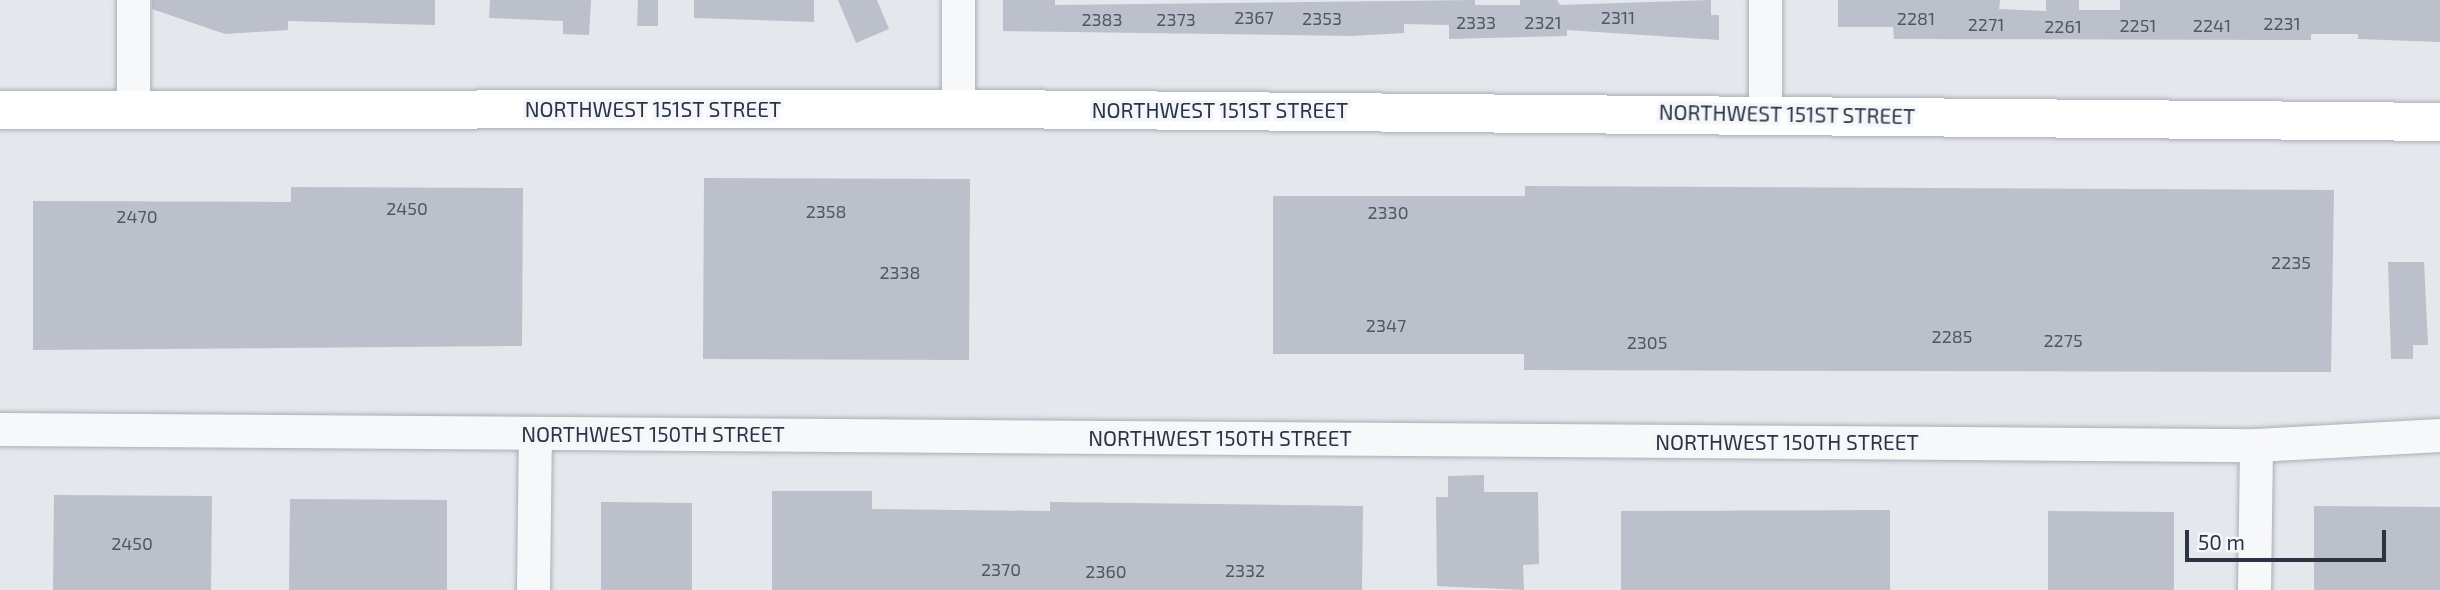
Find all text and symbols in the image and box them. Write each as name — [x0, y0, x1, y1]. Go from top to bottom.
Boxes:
house number: 2367 — [1234, 6, 1274, 28]
house number: 2311 — [1601, 6, 1635, 28]
house number: 2353 — [1302, 7, 1342, 29]
house number: 2281 — [1897, 7, 1935, 29]
house number: 2383 — [1081, 8, 1123, 30]
house number: 2373 — [1156, 8, 1196, 30]
house number: 2333 — [1456, 11, 1496, 33]
house number: 2321 — [1524, 11, 1562, 33]
house number: 2231 — [2263, 12, 2301, 34]
house number: 2271 — [1968, 13, 2004, 35]
house number: 2251 — [2119, 14, 2157, 36]
house number: 2241 — [2193, 14, 2231, 36]
house number: 2261 — [2044, 15, 2082, 37]
street label: NORTHWEST 151ST STREET — [524, 96, 782, 122]
street label: NORTHWEST 151ST STREET — [1091, 97, 1349, 123]
street label: NORTHWEST 151ST STREET — [1658, 99, 1916, 129]
house number: 2450 — [386, 197, 428, 219]
house number: 2358 — [806, 200, 846, 222]
house number: 2330 — [1368, 201, 1408, 223]
house number: 2470 — [116, 205, 158, 227]
house number: 2235 — [2271, 251, 2311, 273]
house number: 2338 — [879, 261, 921, 283]
house number: 2347 — [1366, 314, 1406, 336]
house number: 2285 — [1932, 325, 1972, 347]
house number: 2275 — [2043, 329, 2083, 351]
house number: 2305 — [1627, 331, 1667, 353]
street label: NORTHWEST 150TH STREET — [521, 421, 785, 447]
street label: NORTHWEST 150TH STREET — [1088, 425, 1352, 451]
street label: NORTHWEST 150TH STREET — [1655, 429, 1919, 455]
scale bar — [2188, 516, 2389, 560]
text: 50 m — [2198, 529, 2245, 554]
house number: 2450 — [111, 532, 153, 554]
house number: 2370 — [981, 558, 1021, 580]
house number: 2332 — [1225, 559, 1265, 581]
house number: 2360 — [1085, 560, 1127, 582]

